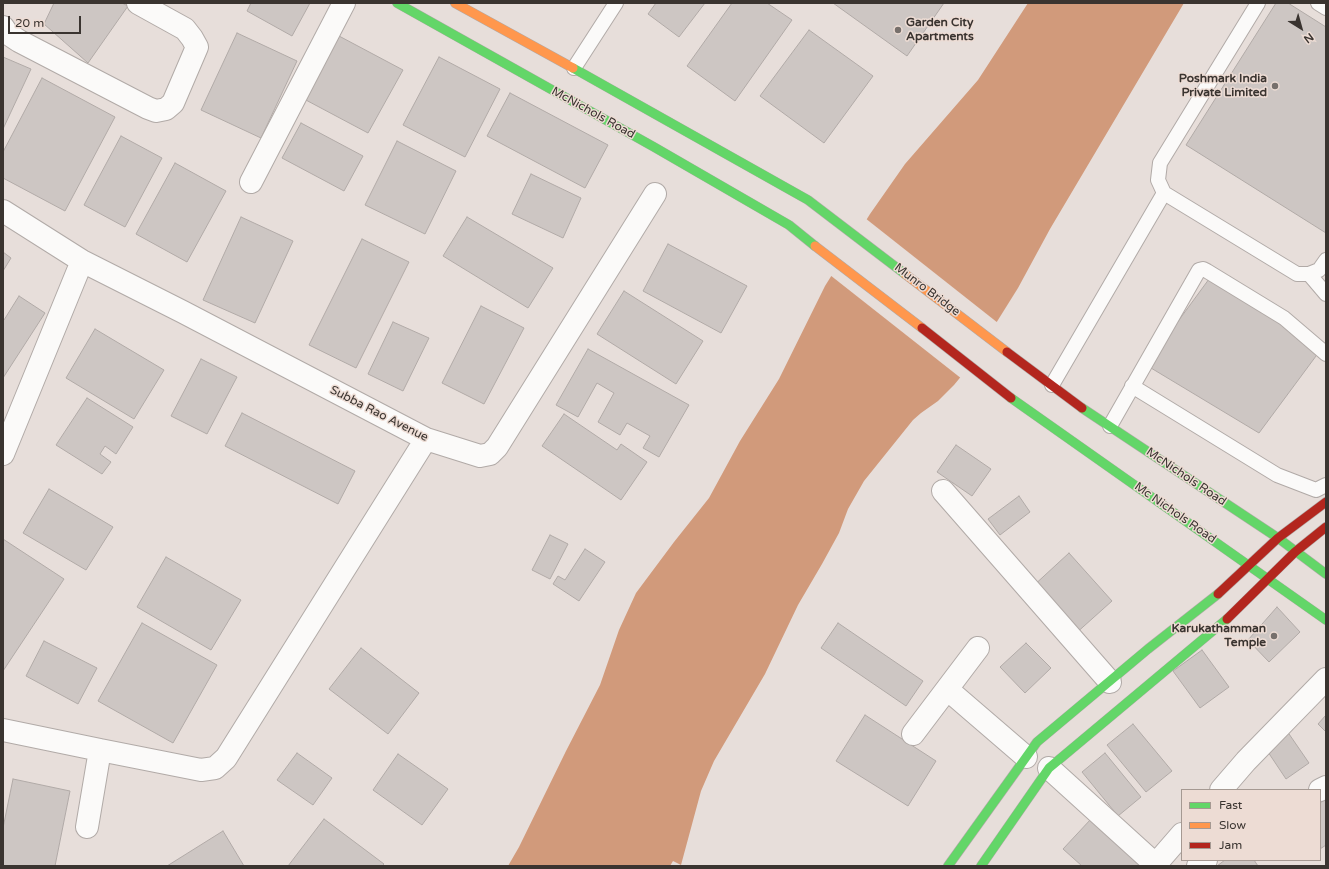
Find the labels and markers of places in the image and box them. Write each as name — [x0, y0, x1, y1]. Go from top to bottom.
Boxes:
place label: Garden City Apartments — [906, 16, 974, 44]
marker: Garden City Apartments — [893, 25, 903, 35]
place label: Poshmark India Private Limited — [1179, 72, 1267, 100]
marker: Poshmark India Private Limited — [1270, 81, 1280, 91]
place label: Karukathamman Temple — [1172, 622, 1266, 650]
marker: Karukathamman Temple — [1269, 631, 1279, 641]

